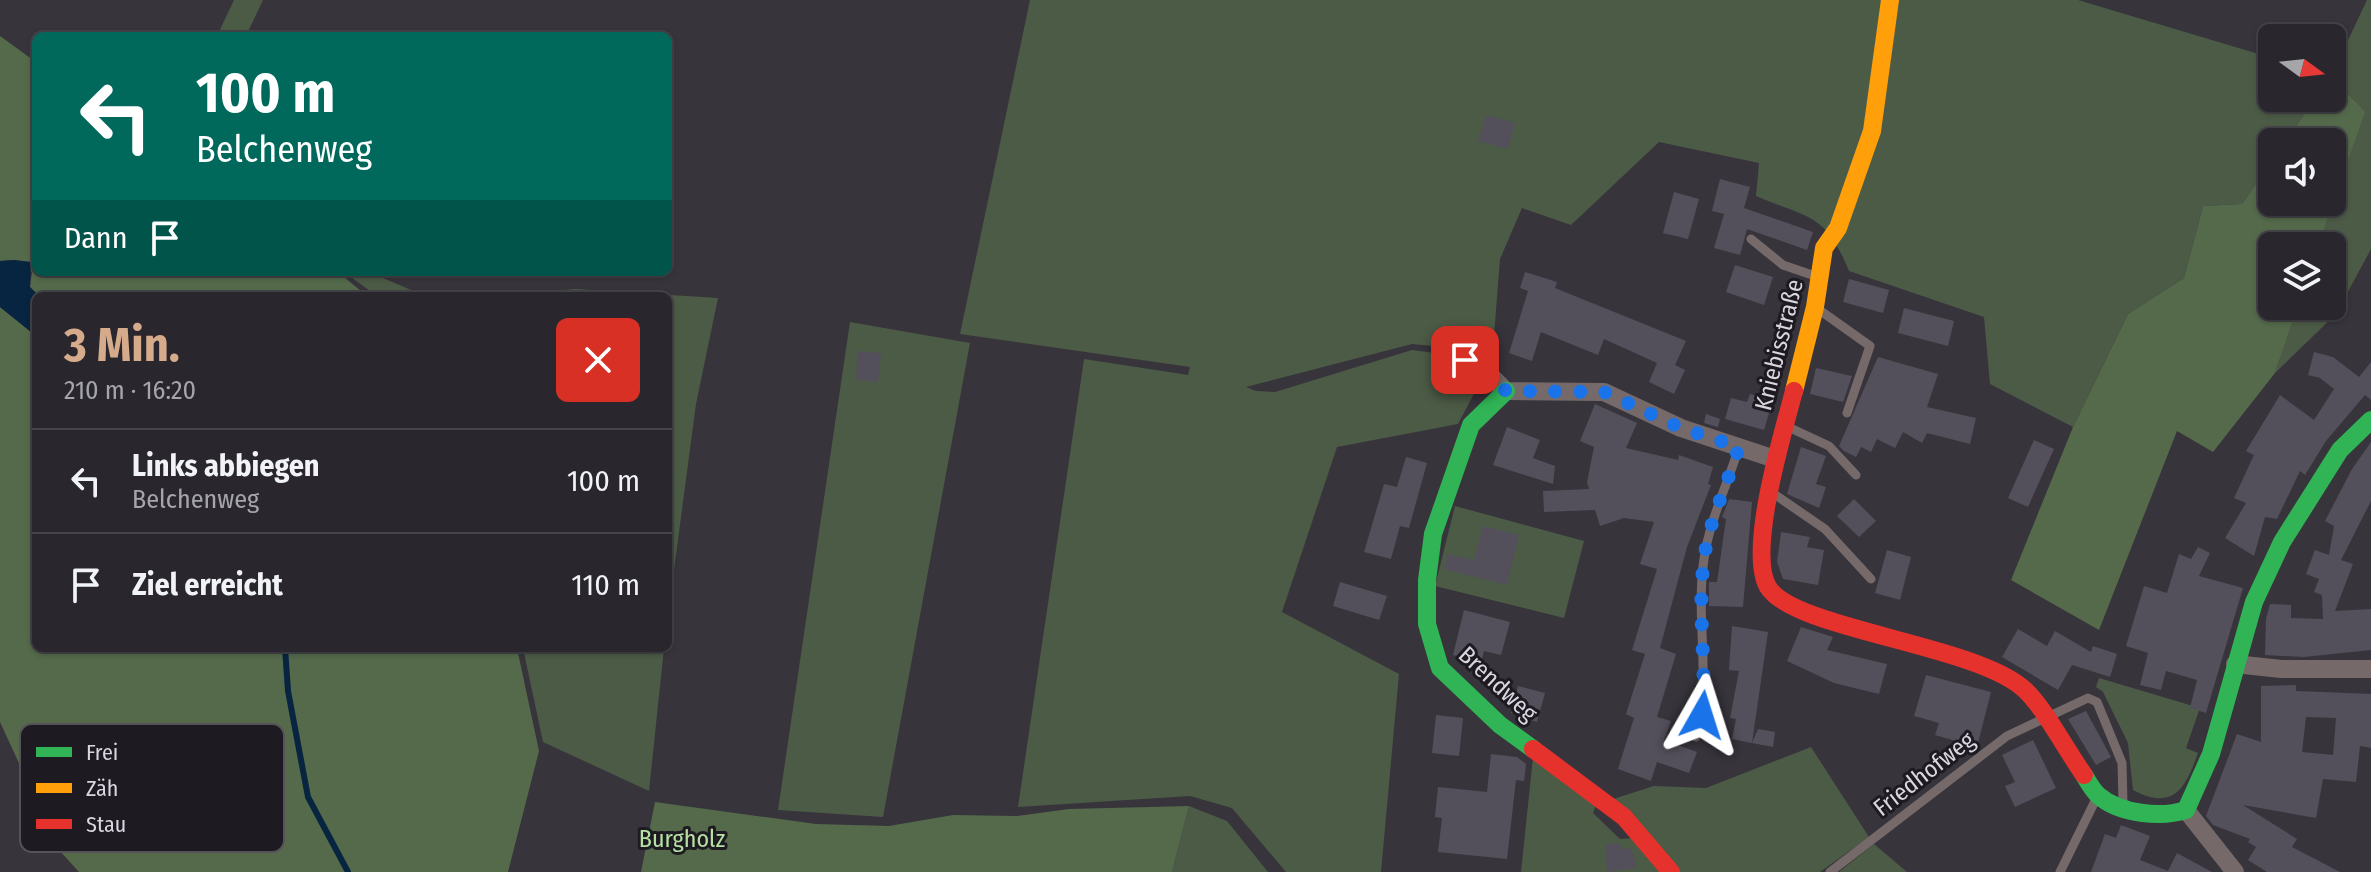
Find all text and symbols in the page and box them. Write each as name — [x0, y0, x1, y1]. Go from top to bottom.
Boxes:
north arrow — [2258, 24, 2346, 112]
map controls — [2258, 24, 2346, 320]
text: 100 m — [196, 60, 335, 127]
icon: left — [64, 64, 168, 168]
text: Belchenweg — [196, 128, 372, 172]
button: sound — [2258, 128, 2346, 216]
icon: arrive — [143, 216, 187, 260]
text: Dann — [64, 220, 127, 256]
button: layers — [2258, 232, 2346, 320]
street label: Kniebisstraße — [1749, 276, 1809, 414]
text: 3 Min. — [64, 316, 180, 374]
button: close — [556, 318, 640, 402]
pin — [1431, 326, 1499, 394]
icon: arrive — [1443, 338, 1487, 382]
text: 210 m · 16:20 — [64, 375, 196, 406]
text: Links abbiegen — [132, 448, 320, 484]
icon: left — [64, 459, 108, 503]
text: 100 m — [567, 463, 640, 499]
text: Belchenweg — [132, 484, 259, 515]
icon: arrive — [64, 563, 108, 607]
text: Ziel erreicht — [132, 567, 283, 603]
text: 110 m — [571, 567, 640, 603]
street label: Brendweg — [1453, 641, 1544, 728]
position arrow — [1660, 673, 1744, 757]
legend — [20, 724, 284, 852]
street label: Friedhofweg — [1868, 725, 1981, 822]
text: Frei — [86, 739, 118, 766]
text: Zäh — [86, 775, 118, 802]
text: Stau — [86, 811, 126, 838]
park label: Burgholz — [639, 825, 725, 853]

